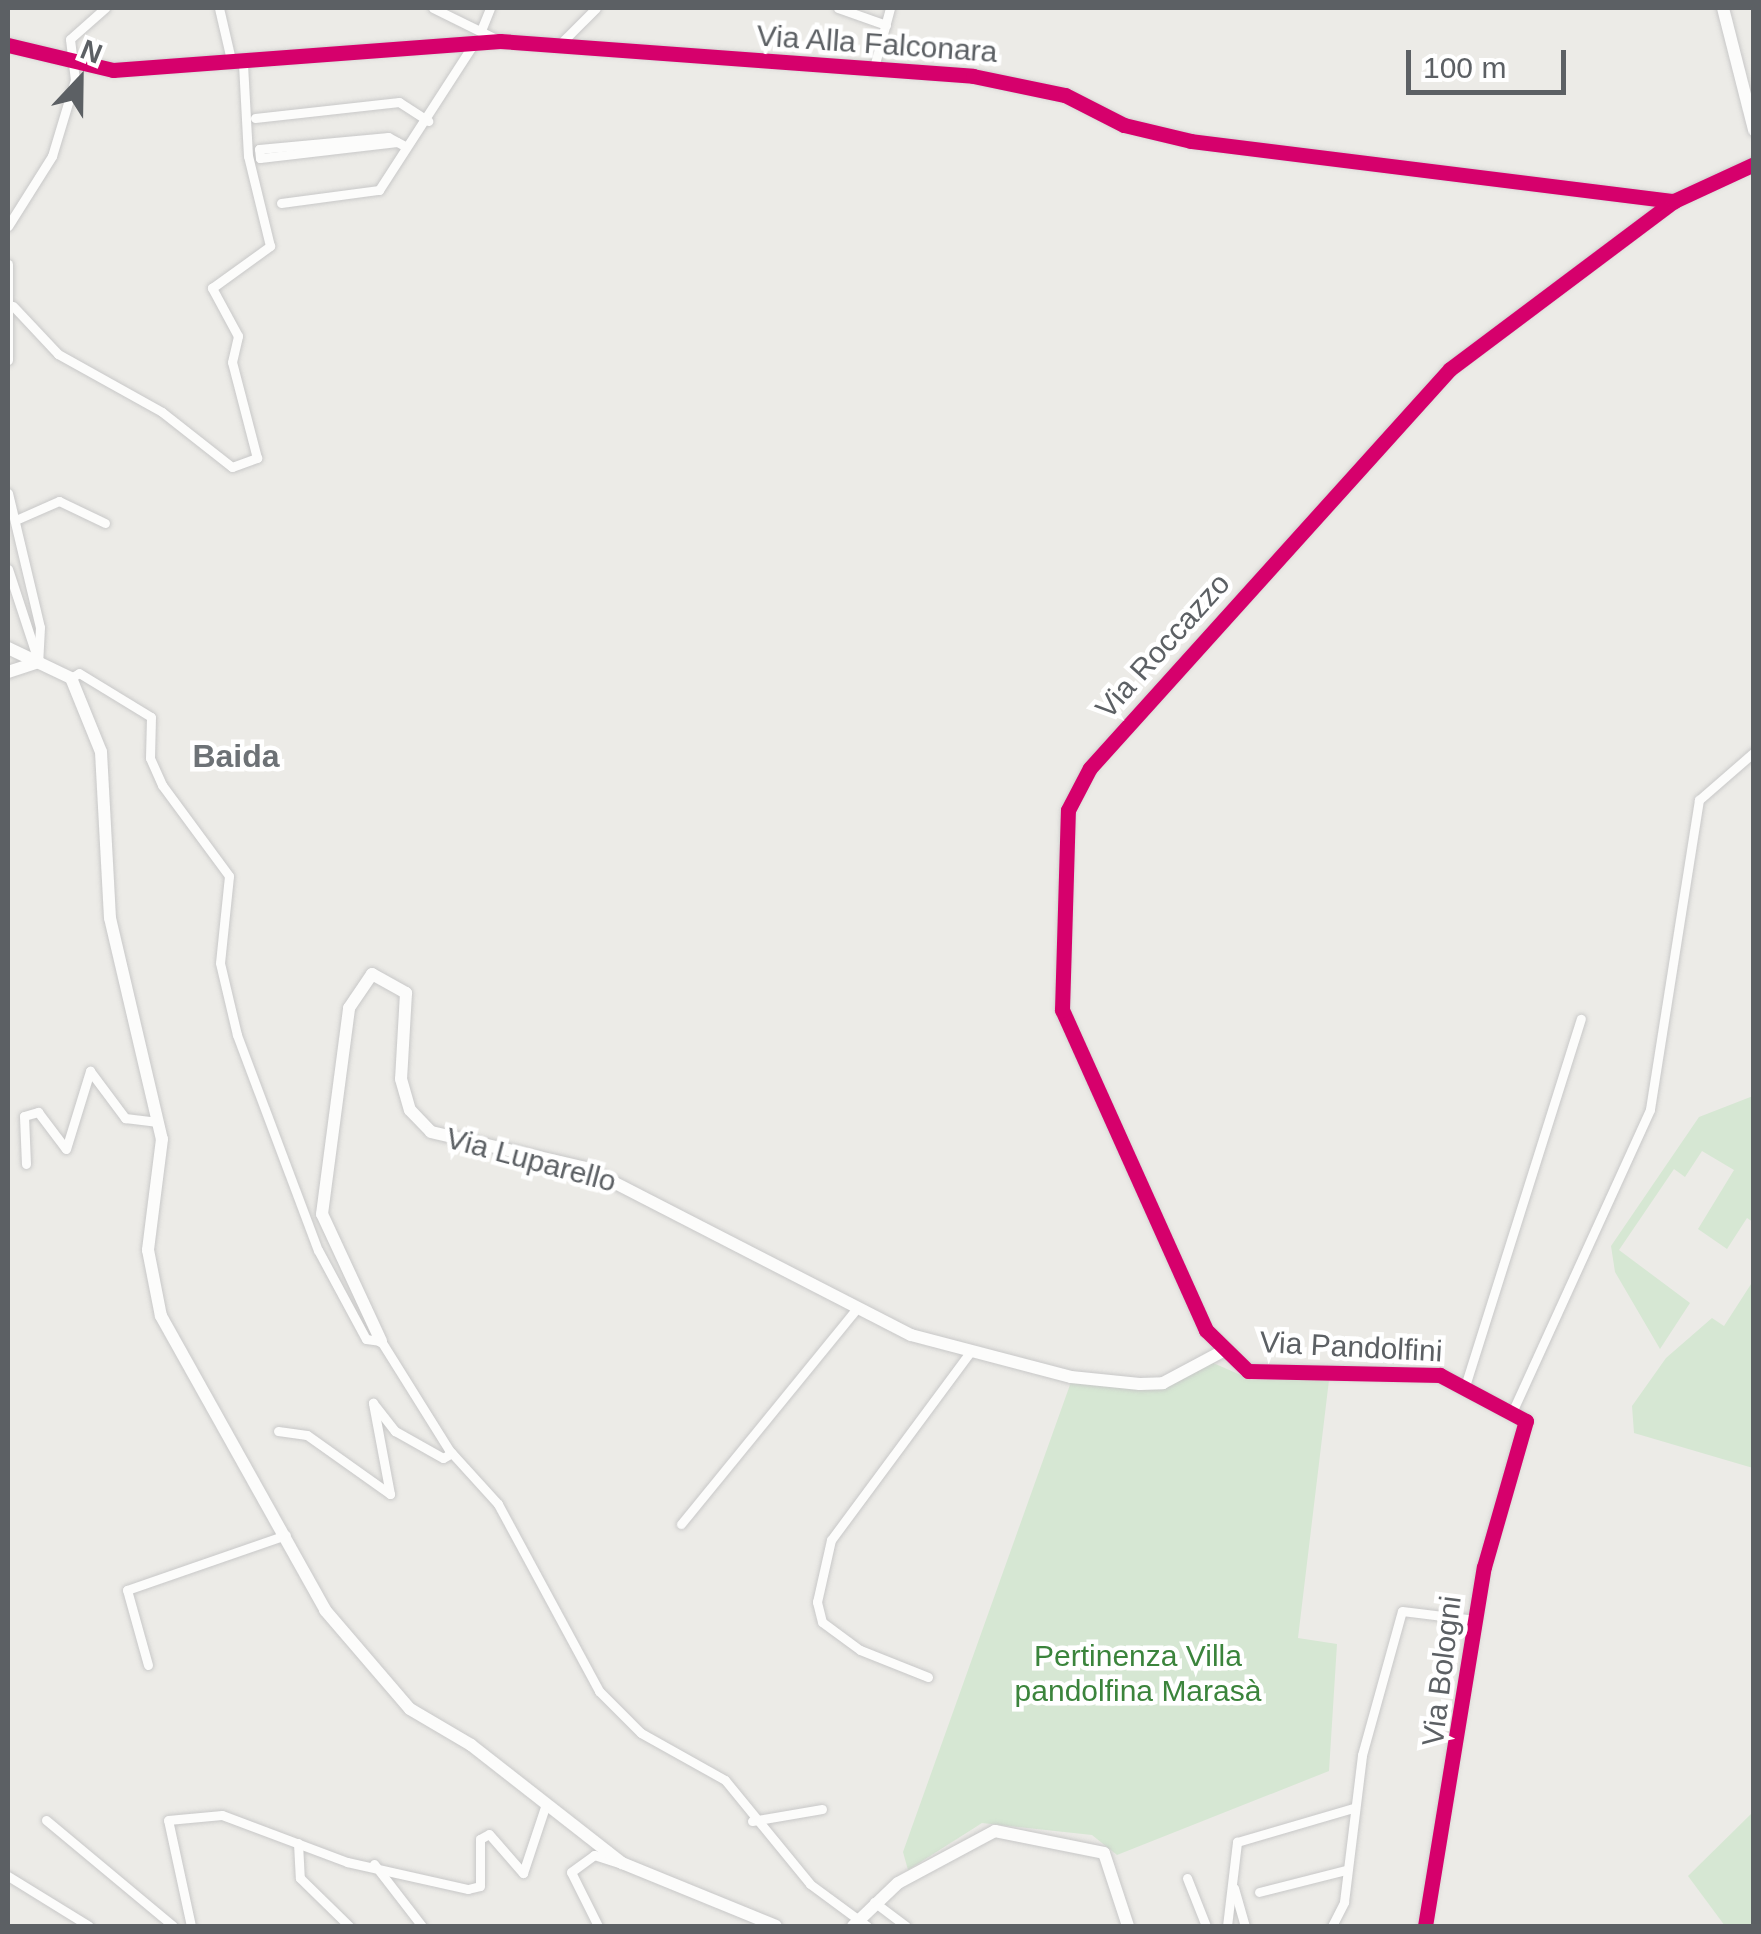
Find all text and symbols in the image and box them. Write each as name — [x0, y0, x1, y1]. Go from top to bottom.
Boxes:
street label: Via Alla Falconara — [755, 18, 999, 70]
north arrow — [30, 30, 130, 130]
scale bar — [1411, 30, 1571, 92]
text: N — [76, 34, 107, 70]
text: 100 m — [1423, 51, 1506, 84]
street label: Via Roccazzo — [1088, 566, 1238, 726]
district label: Baida — [192, 737, 280, 775]
street label: Via Luparello — [442, 1120, 620, 1200]
street label: Via Pandolfini — [1259, 1324, 1443, 1370]
street label: Via Bologni — [1415, 1594, 1469, 1748]
park label: Pertinenza Villa pandolfina Marasà — [1015, 1638, 1261, 1708]

